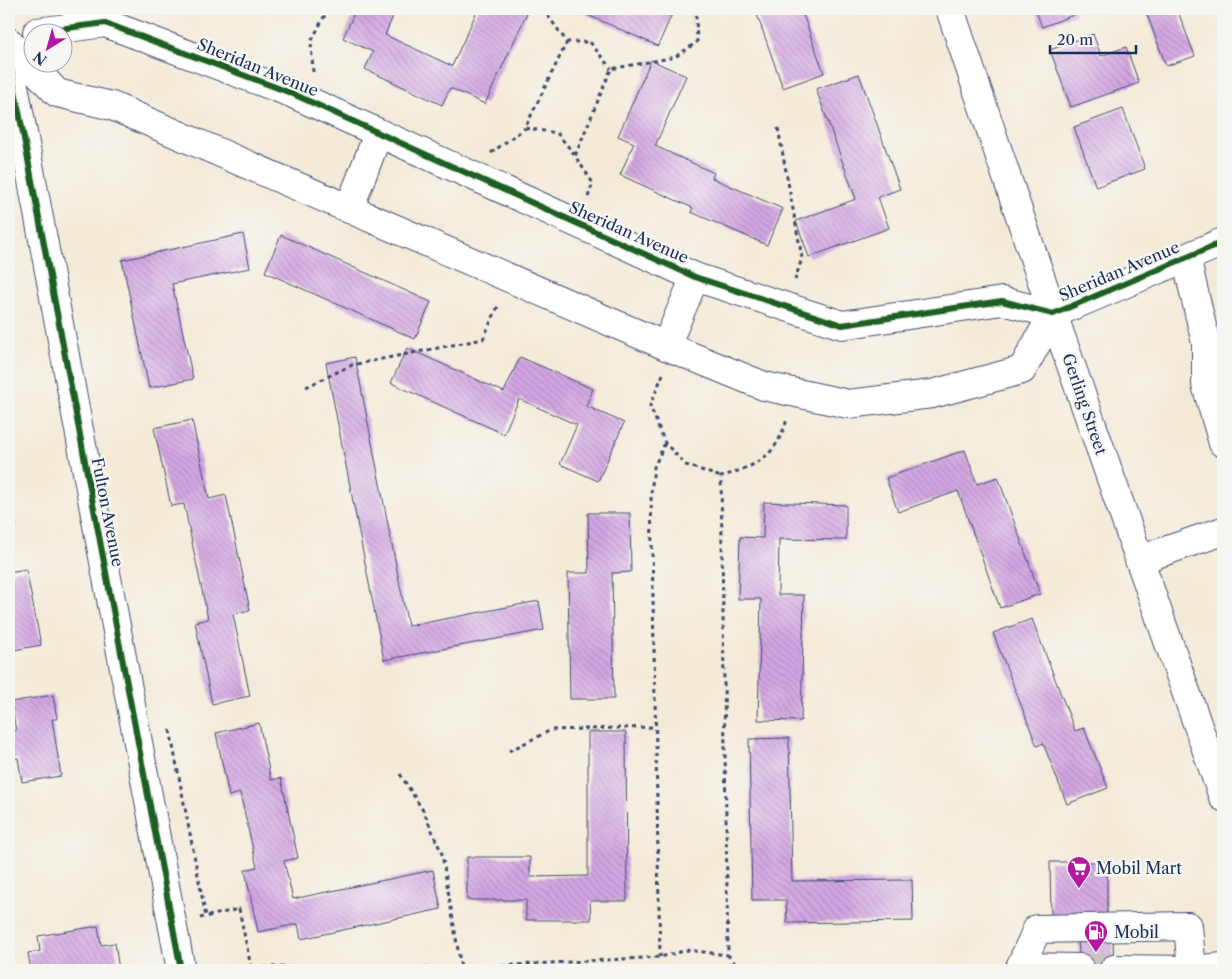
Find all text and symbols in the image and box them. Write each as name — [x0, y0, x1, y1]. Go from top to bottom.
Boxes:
north arrow — [22, 22, 72, 72]
scale bar — [1050, 22, 1136, 54]
text: 20 m — [1057, 30, 1093, 49]
street label: Sheridan Avenue — [195, 34, 322, 100]
text: N — [30, 48, 50, 69]
street label: Sheridan Avenue — [566, 197, 692, 267]
street label: Sheridan Avenue — [1056, 237, 1182, 305]
street label: Gerling Street — [1058, 350, 1112, 458]
street label: Fulton Avenue — [88, 456, 128, 568]
supermarket icon: Mobil Mart — [1066, 855, 1092, 889]
place label: Mobil Mart — [1096, 858, 1182, 878]
fuel station icon: Mobil — [1083, 919, 1109, 953]
place label: Mobil — [1114, 922, 1159, 942]

